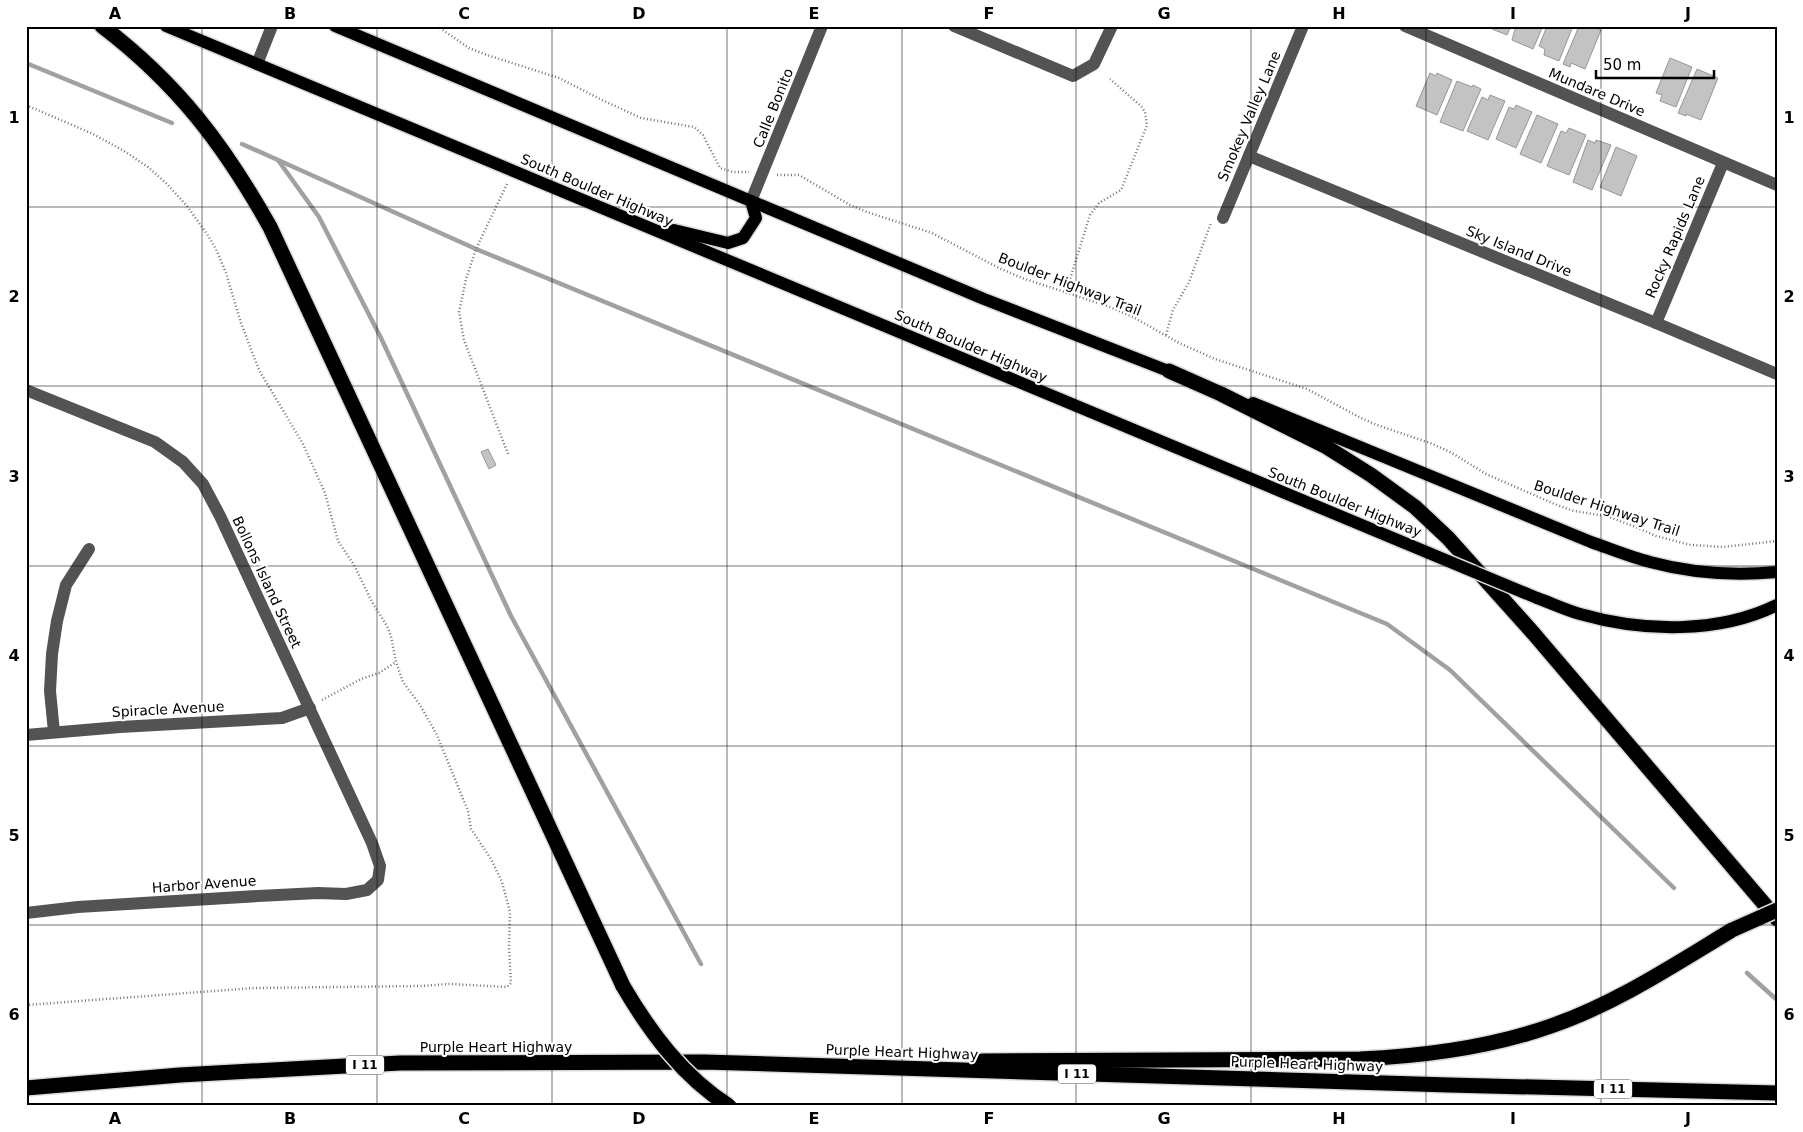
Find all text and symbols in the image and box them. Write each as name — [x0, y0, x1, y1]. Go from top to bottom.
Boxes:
text: A — [109, 4, 122, 23]
text: B — [284, 4, 296, 23]
text: C — [458, 4, 470, 23]
text: D — [632, 4, 646, 23]
text: E — [809, 4, 819, 23]
text: F — [984, 4, 994, 23]
text: G — [1157, 4, 1171, 23]
text: H — [1332, 4, 1346, 23]
text: I — [1510, 4, 1516, 23]
text: J — [1684, 4, 1691, 23]
street label: Smokey Valley Lane — [1214, 48, 1284, 184]
scale bar — [1596, 48, 1713, 80]
text: 50 m — [1603, 56, 1641, 74]
street label: Mundare Drive — [1546, 64, 1648, 120]
street label: Calle Bonito — [750, 66, 796, 150]
text: 1 — [8, 108, 20, 127]
text: 1 — [1783, 108, 1795, 127]
street label: South Boulder Highway — [518, 151, 676, 229]
street label: Rocky Rapids Lane — [1642, 174, 1708, 300]
street label: Sky Island Drive — [1464, 222, 1574, 280]
street label: Boulder Highway Trail — [996, 249, 1144, 319]
text: 2 — [8, 287, 20, 306]
text: 2 — [1783, 287, 1795, 306]
street label: South Boulder Highway — [892, 307, 1050, 385]
street label: South Boulder Highway — [1266, 464, 1424, 540]
text: 3 — [8, 467, 20, 486]
text: 3 — [1783, 467, 1795, 486]
street label: Boulder Highway Trail — [1532, 477, 1682, 539]
street label: Bollons Island Street — [229, 513, 305, 651]
text: 4 — [8, 646, 20, 665]
text: 4 — [1783, 646, 1795, 665]
street label: Spiracle Avenue — [111, 698, 225, 720]
text: 5 — [8, 826, 20, 845]
text: 5 — [1783, 826, 1795, 845]
street label: Harbor Avenue — [151, 872, 257, 896]
text: 6 — [8, 1005, 20, 1024]
text: 6 — [1783, 1005, 1795, 1024]
street label: Purple Heart Highway — [420, 1039, 572, 1055]
street label: Purple Heart Highway — [825, 1041, 979, 1063]
street label: Purple Heart Highway — [1230, 1053, 1384, 1075]
road number: I 11 — [346, 1056, 384, 1074]
road number: I 11 — [1058, 1064, 1096, 1084]
road number: I 11 — [1594, 1080, 1632, 1098]
text: A — [109, 1109, 122, 1128]
text: B — [284, 1109, 296, 1128]
text: C — [458, 1109, 470, 1128]
text: D — [632, 1109, 646, 1128]
text: E — [809, 1109, 819, 1128]
text: F — [984, 1109, 994, 1128]
text: G — [1157, 1109, 1171, 1128]
text: H — [1332, 1109, 1346, 1128]
text: I — [1510, 1109, 1516, 1128]
text: J — [1684, 1109, 1691, 1128]

